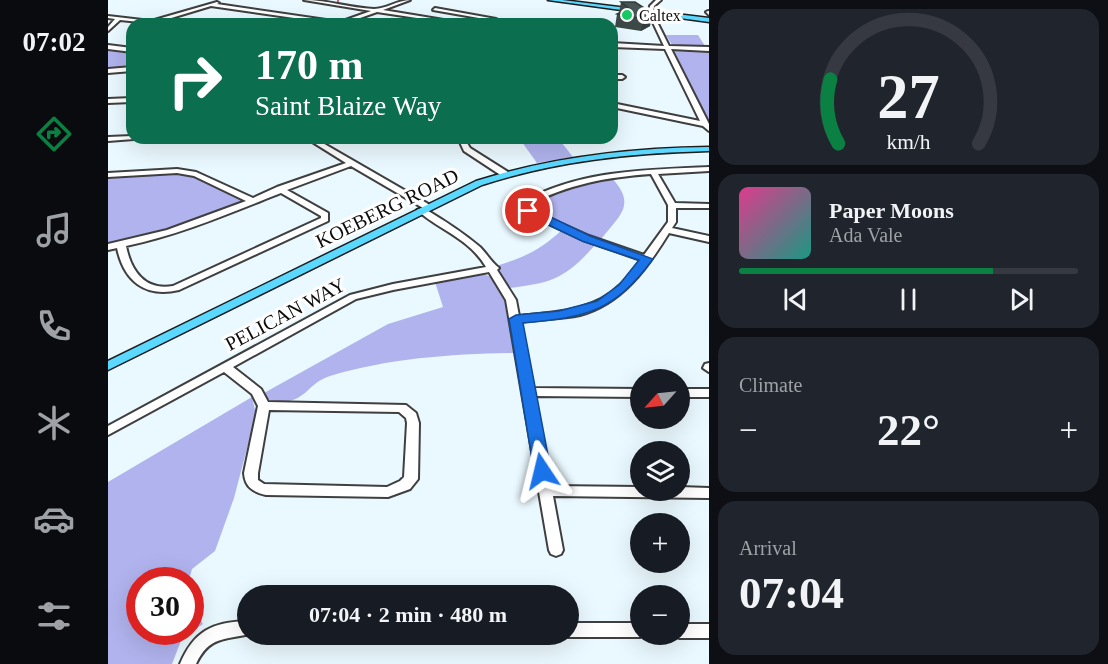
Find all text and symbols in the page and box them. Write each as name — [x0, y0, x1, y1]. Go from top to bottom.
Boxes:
place label: Caltex — [639, 7, 681, 24]
marker: Caltex — [620, 8, 634, 22]
text: 07:02 — [23, 27, 86, 57]
icon: right — [156, 42, 234, 120]
text: 170 m — [255, 42, 364, 88]
text: 27 — [877, 62, 940, 131]
text: Saint Blaize Way — [255, 91, 441, 121]
icon: directions — [33, 113, 75, 155]
text: km/h — [886, 130, 931, 154]
street label: KOEBERG ROAD — [312, 164, 462, 252]
pin — [502, 185, 553, 236]
icon: arrive — [511, 194, 544, 227]
text: Paper Moons — [829, 198, 954, 223]
icon: music — [33, 209, 75, 251]
text: Ada Vale — [829, 224, 903, 246]
street label: PELICAN WAY — [221, 273, 349, 355]
icon: previous — [779, 283, 812, 316]
icon: pause — [892, 283, 925, 316]
icon: next — [1005, 283, 1038, 316]
icon: phone — [33, 305, 75, 347]
north arrow — [630, 369, 690, 429]
map controls — [630, 369, 690, 645]
text: Climate — [739, 374, 802, 396]
icon: climate — [33, 402, 75, 444]
text: 22° — [877, 405, 940, 455]
text: − — [739, 412, 758, 448]
text: + — [1059, 412, 1078, 448]
position arrow — [510, 439, 574, 503]
button: layers — [630, 441, 690, 501]
icon: car — [33, 498, 75, 540]
button: + — [630, 513, 690, 573]
text: Arrival — [739, 537, 797, 559]
speed limit sign: 30 — [126, 567, 204, 645]
text: 07:04 — [739, 568, 844, 618]
button: − — [630, 585, 690, 645]
icon: filters — [33, 595, 75, 637]
text: 07:04 · 2 min · 480 m — [309, 602, 507, 627]

